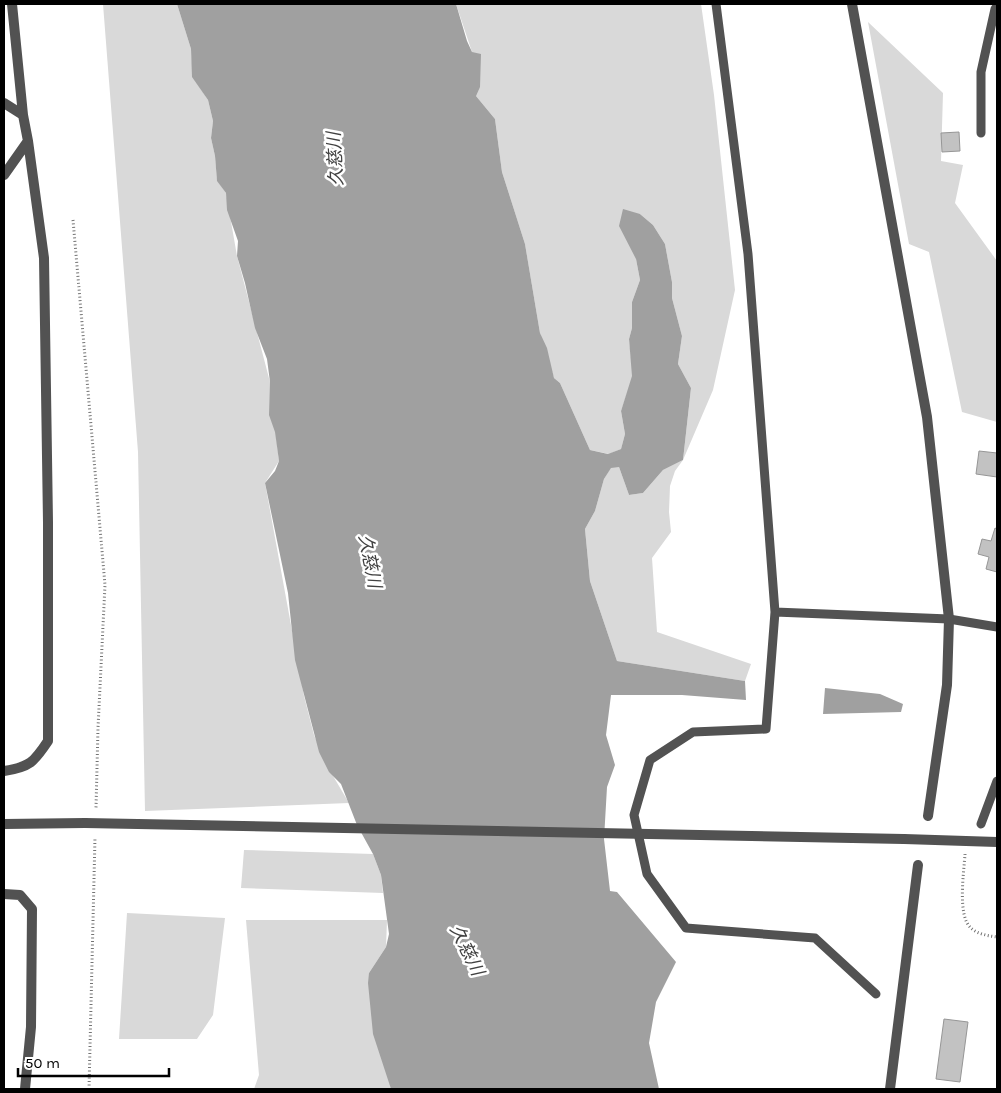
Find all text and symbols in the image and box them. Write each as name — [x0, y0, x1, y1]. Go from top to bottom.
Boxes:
water label: 久慈川 — [322, 129, 347, 187]
water label: 久慈川 — [354, 532, 386, 592]
water label: 久慈川 — [445, 921, 490, 981]
scale bar — [18, 1046, 169, 1078]
text: 50 m — [25, 1054, 60, 1072]

